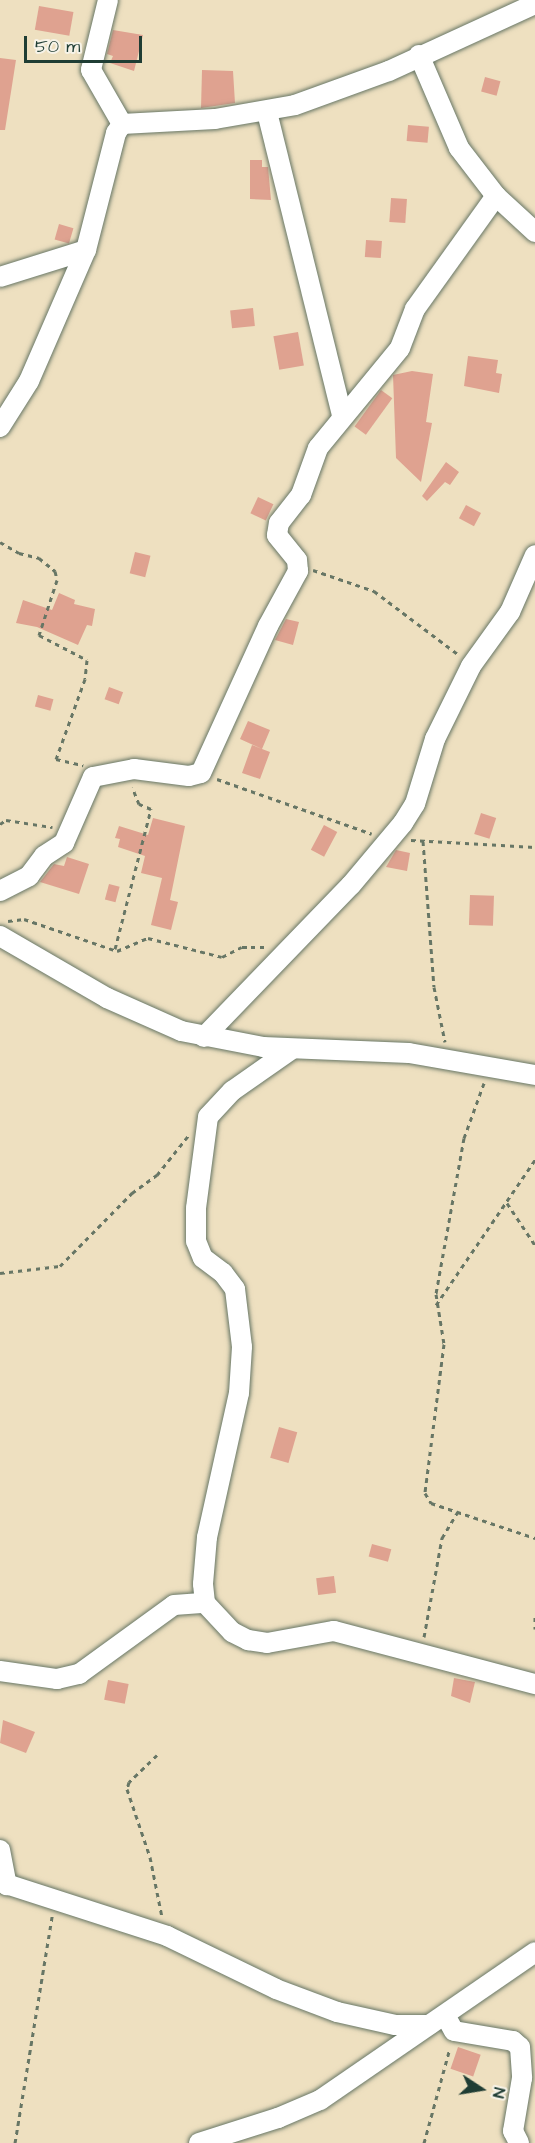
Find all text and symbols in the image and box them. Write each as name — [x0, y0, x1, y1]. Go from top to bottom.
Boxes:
scale bar — [27, 24, 146, 62]
text: 50 m — [35, 34, 80, 59]
north arrow — [451, 2059, 511, 2119]
text: N — [487, 2086, 510, 2100]

